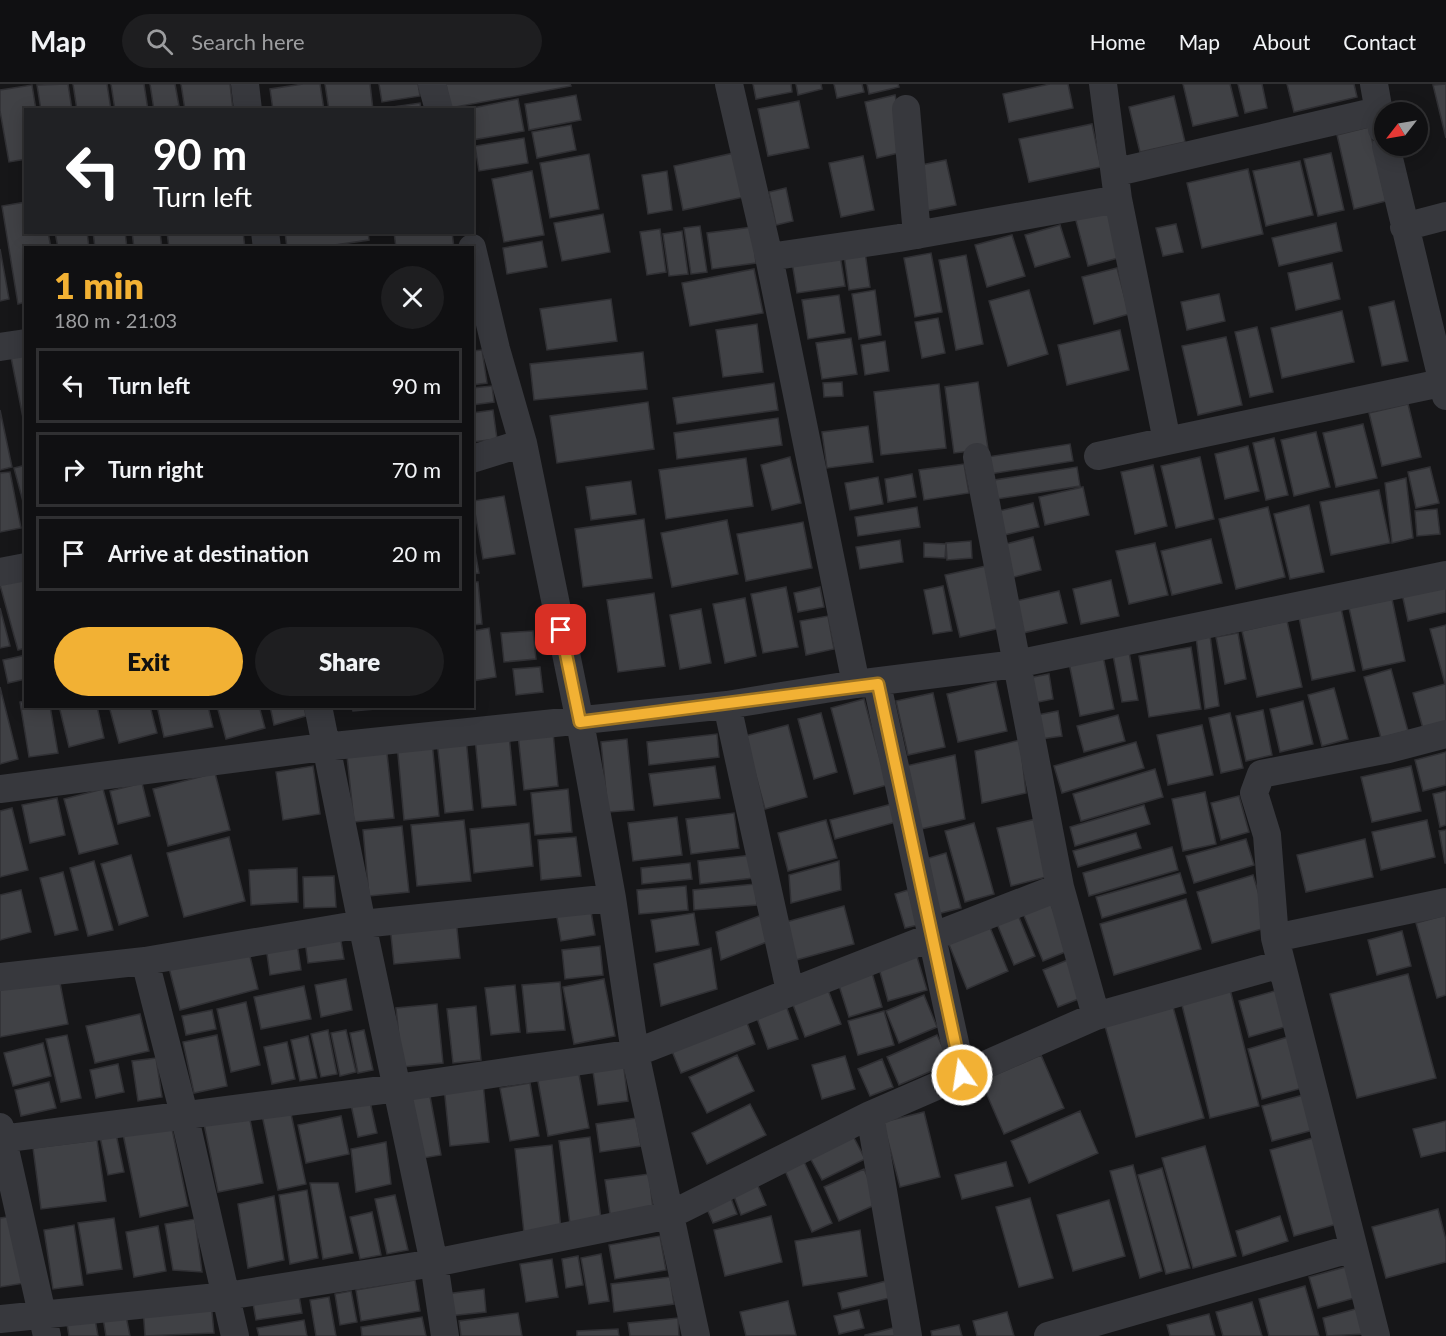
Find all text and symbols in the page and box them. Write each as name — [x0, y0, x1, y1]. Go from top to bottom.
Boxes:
search box — [122, 14, 542, 68]
text: Map — [30, 24, 86, 58]
icon: search — [143, 25, 176, 58]
text: Search here — [191, 28, 305, 55]
text: Home — [1090, 29, 1146, 54]
text: Map — [1179, 29, 1220, 54]
text: About — [1253, 29, 1310, 54]
text: Contact — [1343, 29, 1416, 54]
north arrow — [1374, 102, 1428, 156]
map controls — [1374, 102, 1428, 156]
text: 90 m — [153, 129, 247, 179]
icon: left — [54, 132, 132, 210]
text: Turn left — [153, 180, 252, 213]
text: 1 min — [54, 263, 144, 307]
button: close — [381, 266, 444, 329]
text: 180 m · 21:03 — [54, 308, 177, 332]
icon: left — [57, 369, 90, 402]
text: Turn left — [108, 372, 190, 399]
text: 90 m — [392, 372, 441, 399]
icon: right — [57, 453, 90, 486]
text: Turn right — [108, 456, 203, 483]
text: 70 m — [392, 456, 441, 483]
icon: arrive — [57, 537, 90, 570]
text: Arrive at destination — [108, 540, 309, 567]
text: 20 m — [392, 540, 441, 567]
pin — [535, 604, 586, 655]
icon: arrive — [544, 613, 577, 646]
button: Exit — [54, 627, 243, 696]
button: Share — [255, 627, 444, 696]
position arrow — [930, 1043, 994, 1107]

